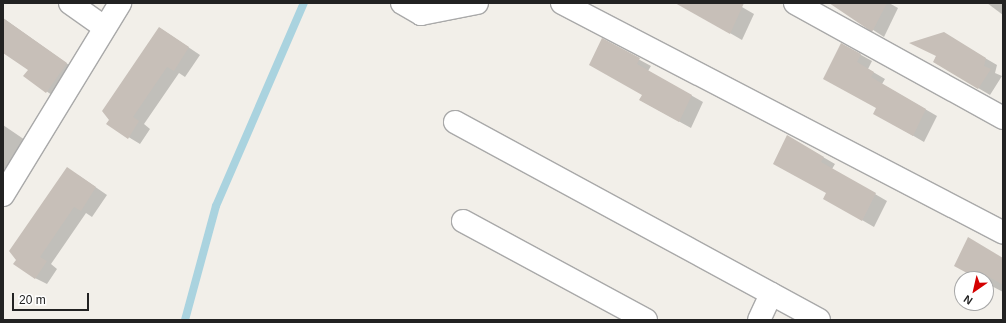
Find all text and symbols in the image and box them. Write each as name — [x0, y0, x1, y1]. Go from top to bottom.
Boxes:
north arrow — [954, 271, 994, 311]
scale bar — [14, 285, 91, 311]
text: 20 m — [19, 293, 46, 307]
text: N — [961, 293, 975, 307]

